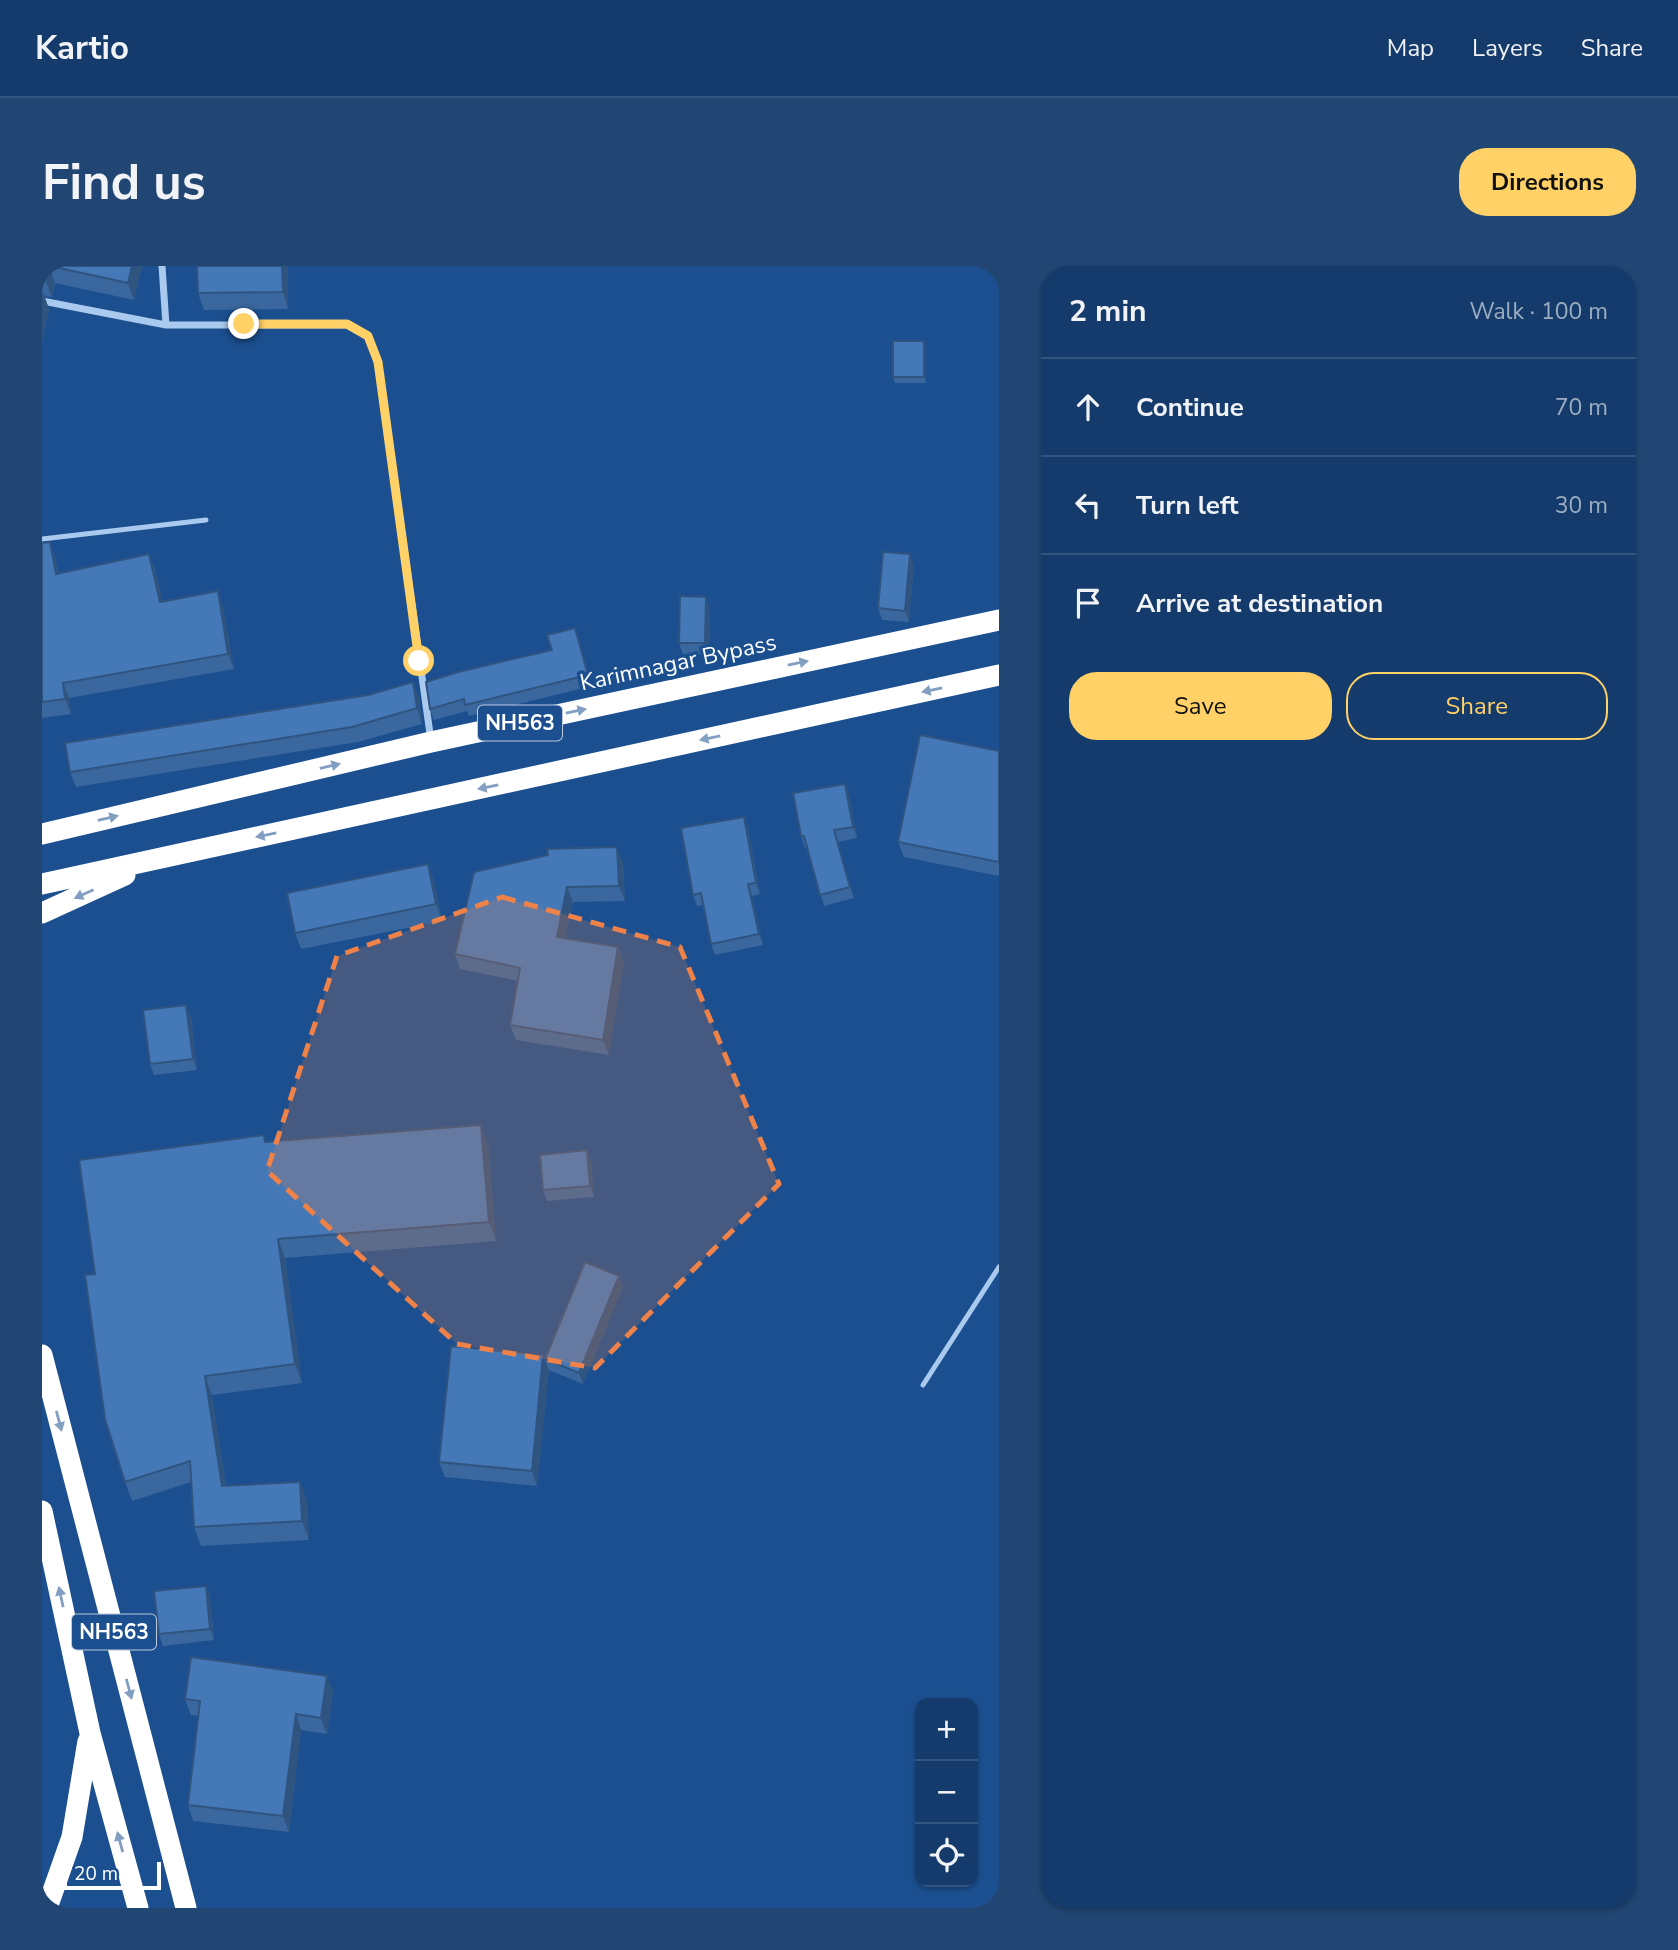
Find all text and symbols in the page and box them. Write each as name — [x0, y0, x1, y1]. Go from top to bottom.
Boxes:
text: Kartio — [35, 26, 129, 71]
text: Map — [1387, 32, 1434, 64]
text: Layers — [1472, 32, 1543, 64]
text: Share — [1581, 32, 1643, 64]
button: Directions — [1459, 148, 1636, 216]
text: Find us — [42, 149, 206, 216]
text: 2 min — [1069, 291, 1147, 332]
text: Walk · 100 m — [1469, 296, 1608, 327]
route end — [228, 308, 259, 339]
icon: ahead — [1069, 388, 1107, 426]
text: Continue — [1136, 390, 1244, 425]
text: 70 m — [1555, 392, 1608, 423]
icon: left — [1069, 486, 1107, 524]
text: Turn left — [1136, 488, 1239, 523]
text: 30 m — [1555, 490, 1608, 521]
icon: arrive — [1069, 584, 1107, 622]
text: Arrive at destination — [1136, 586, 1383, 621]
street label: Karimnagar Bypass — [577, 627, 779, 698]
route start — [403, 645, 434, 676]
one-way arrow — [787, 658, 809, 669]
button: Save — [1069, 672, 1332, 740]
button: Share — [1346, 672, 1608, 740]
one-way arrow — [921, 684, 943, 695]
one-way arrow — [565, 705, 587, 716]
road number: NH563 — [478, 706, 562, 741]
one-way arrow — [699, 733, 721, 744]
one-way arrow — [319, 760, 341, 771]
one-way arrow — [477, 781, 499, 792]
one-way arrow — [97, 813, 119, 824]
one-way arrow — [254, 830, 276, 841]
one-way arrow — [74, 888, 94, 900]
one-way arrow — [54, 1410, 65, 1432]
one-way arrow — [55, 1586, 66, 1608]
road number: NH563 — [72, 1614, 156, 1650]
one-way arrow — [124, 1678, 135, 1700]
map controls — [915, 1698, 978, 1887]
button: + — [915, 1698, 978, 1761]
button: − — [915, 1761, 978, 1824]
button: locate — [915, 1824, 978, 1887]
one-way arrow — [114, 1831, 124, 1852]
scale bar — [63, 1859, 161, 1891]
text: 20 m — [74, 1861, 118, 1887]

